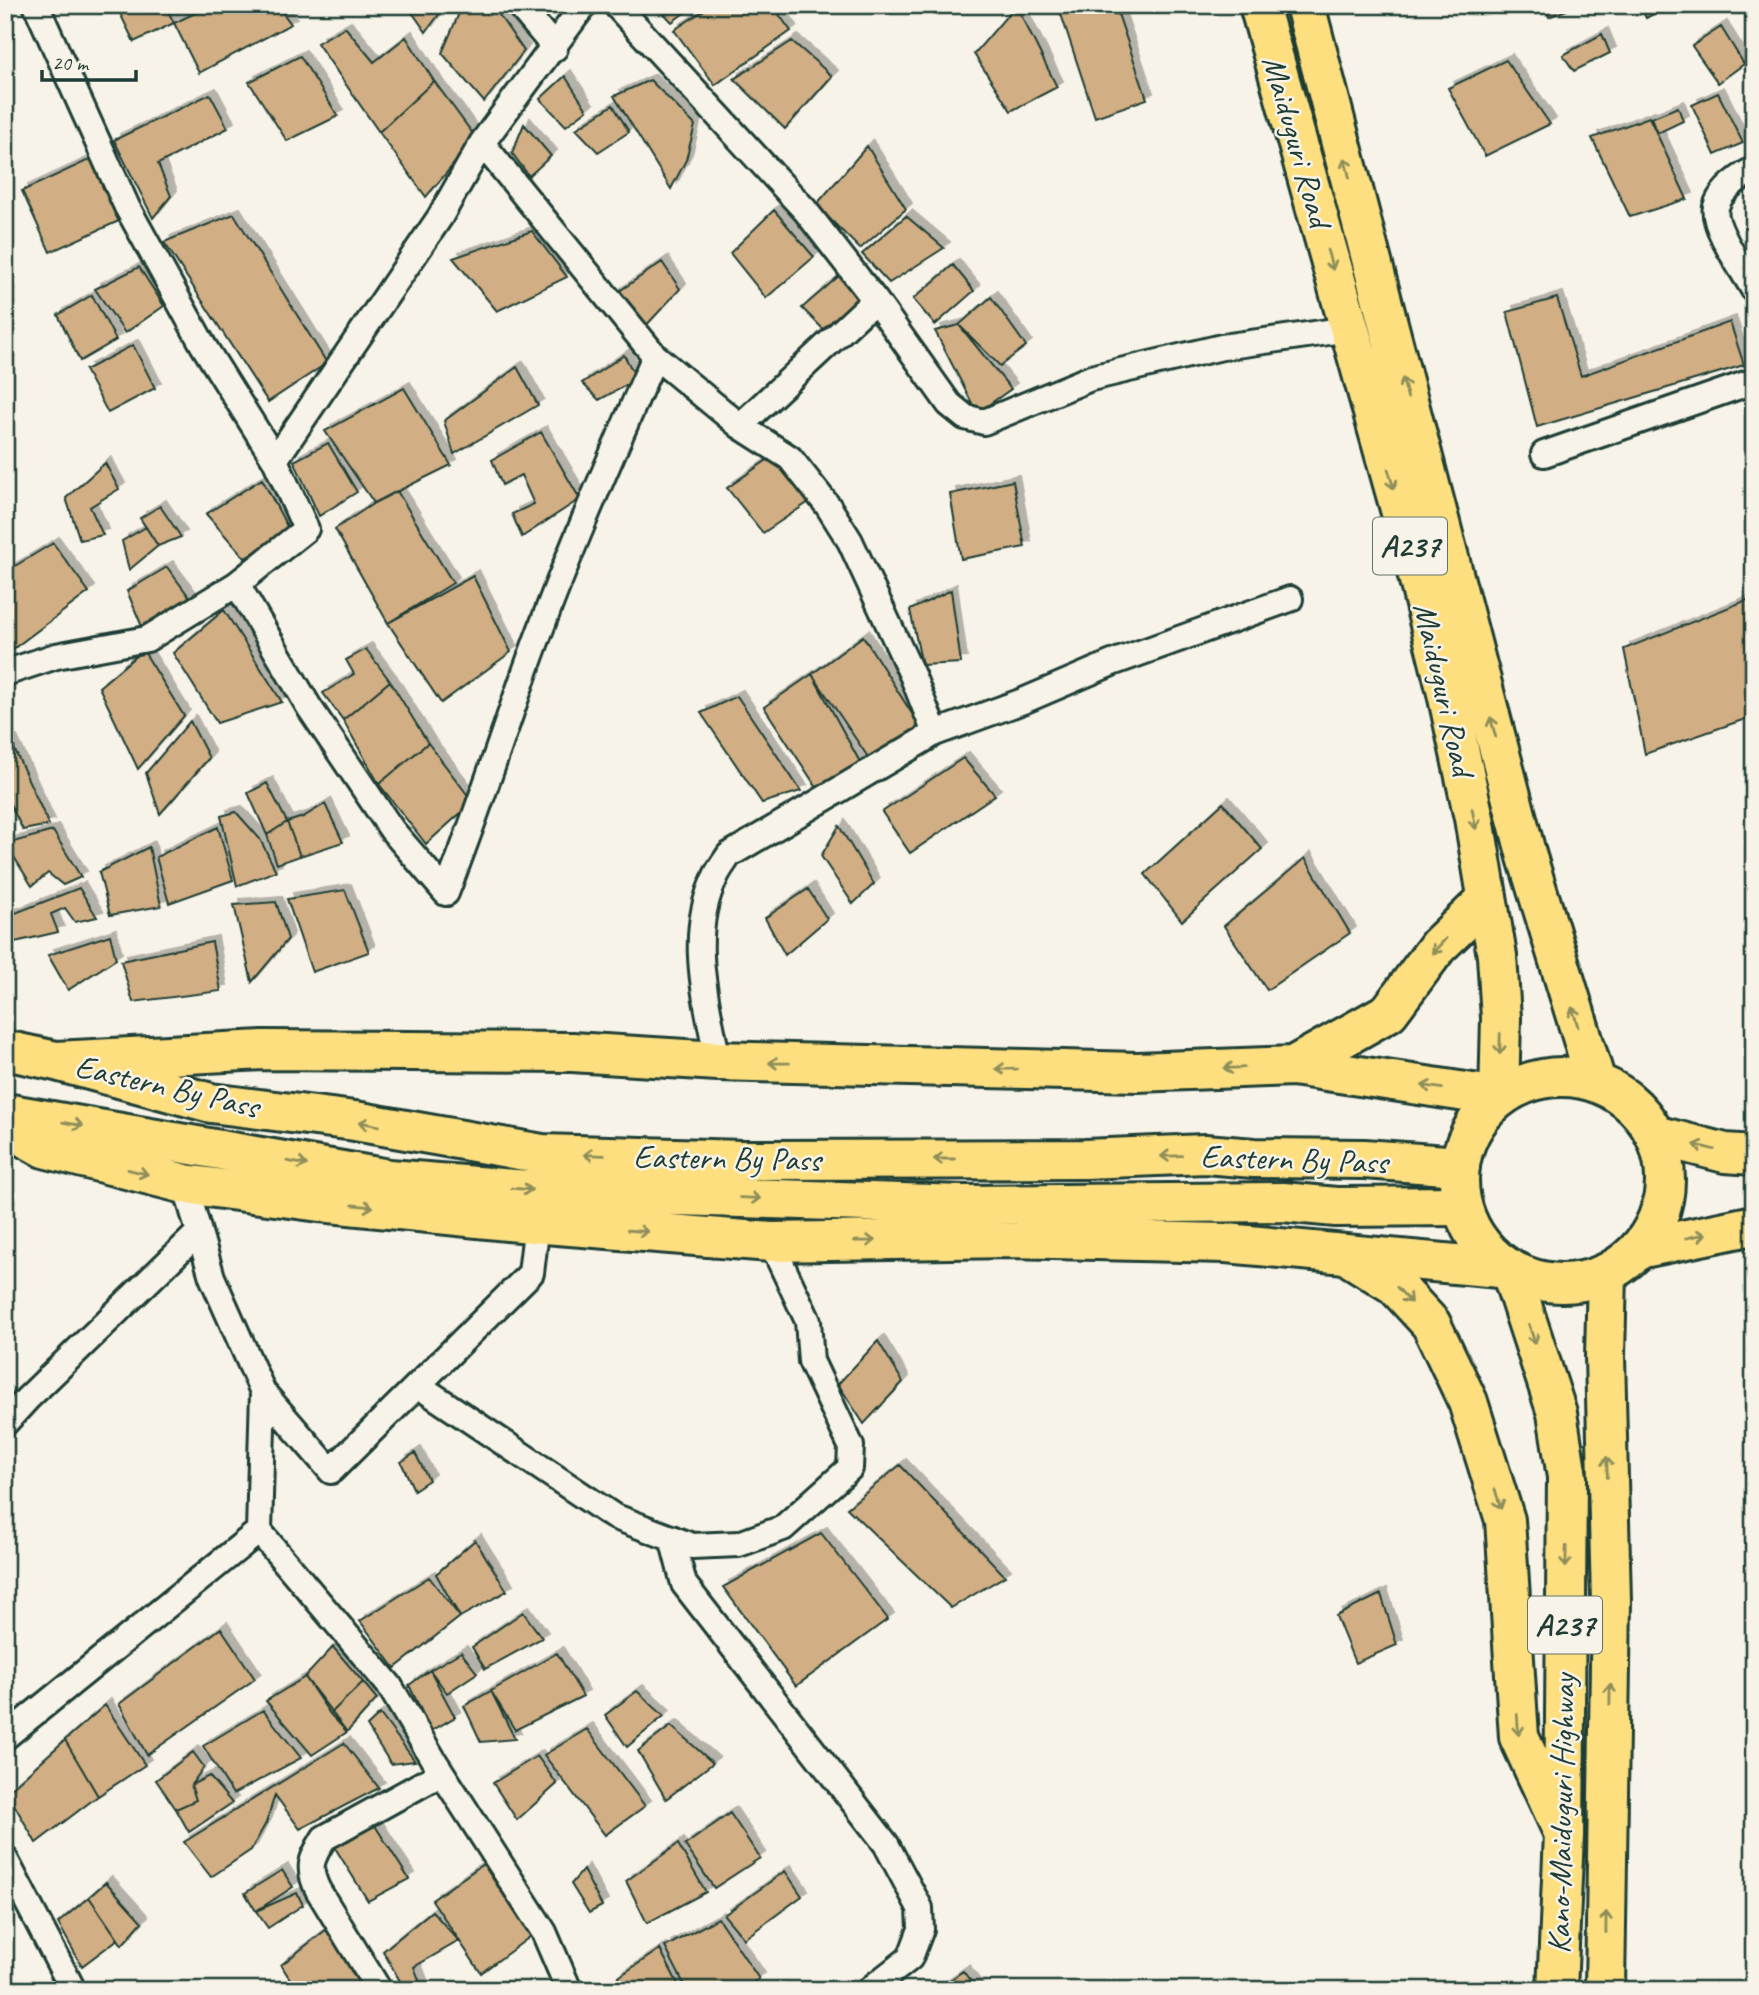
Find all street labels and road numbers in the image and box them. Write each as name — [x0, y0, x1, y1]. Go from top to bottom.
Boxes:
street label: Maiduguri Road — [1253, 51, 1343, 236]
road number: A237 — [1373, 518, 1447, 574]
street label: Maiduguri Road — [1404, 599, 1485, 784]
street label: Eastern By Pass — [71, 1044, 266, 1128]
street label: Eastern By Pass — [633, 1135, 824, 1181]
street label: Eastern By Pass — [1200, 1135, 1391, 1183]
road number: A237 — [1528, 1596, 1602, 1654]
street label: Kano-Maiduguri Highway — [1538, 1671, 1584, 1954]

